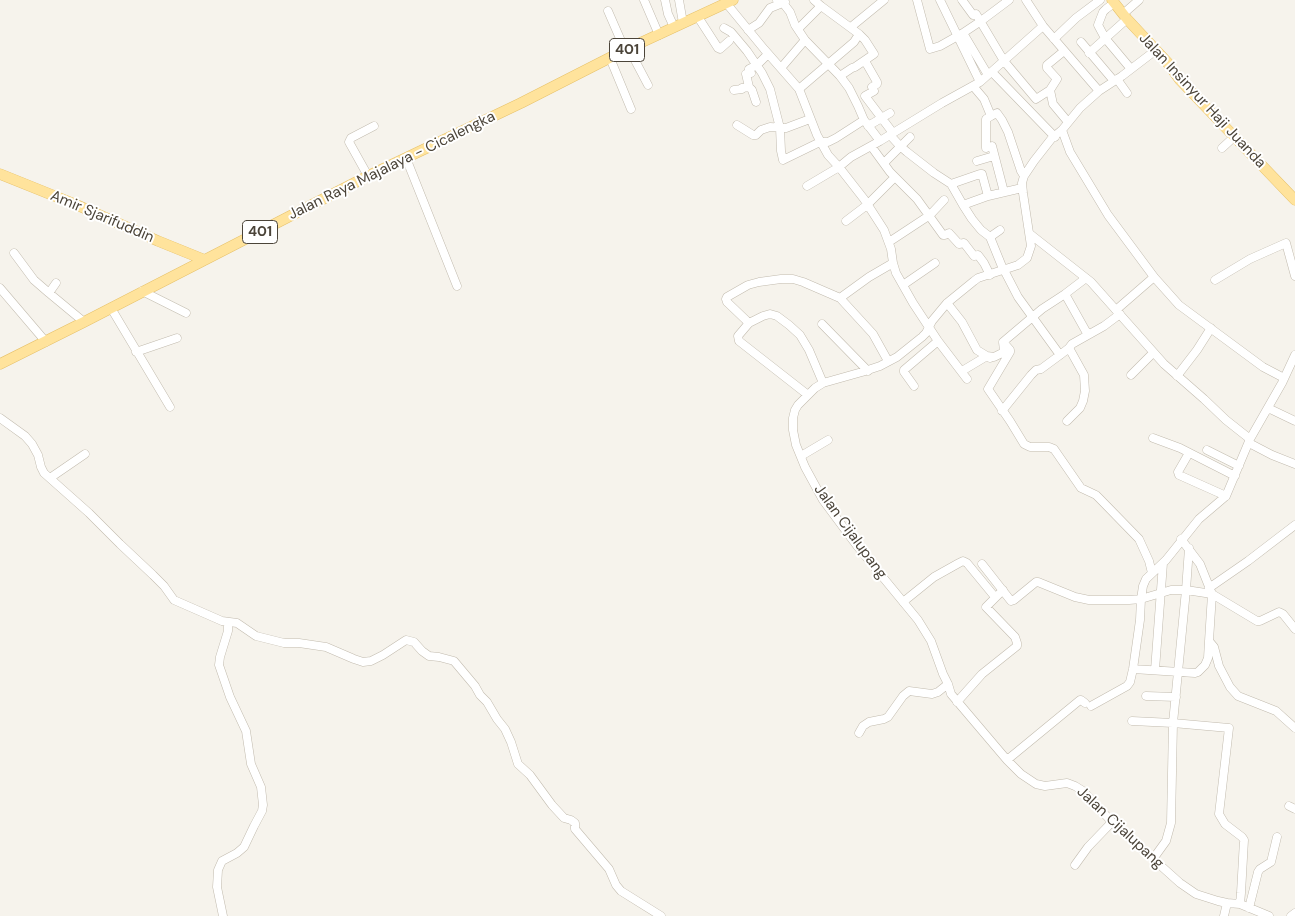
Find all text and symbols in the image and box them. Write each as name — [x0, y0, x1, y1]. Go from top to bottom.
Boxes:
street label: Jalan Insinyur Haji Juanda — [1135, 30, 1269, 172]
road number: 401 — [610, 38, 644, 62]
street label: Jalan Raya Majalaya - Cicalengka — [286, 108, 498, 224]
street label: Amir Sjarifuddin — [47, 187, 157, 247]
road number: 401 — [242, 220, 278, 243]
street label: Jalan Cijalupang — [810, 481, 890, 583]
street label: Jalan Cijalupang — [1073, 783, 1167, 873]

